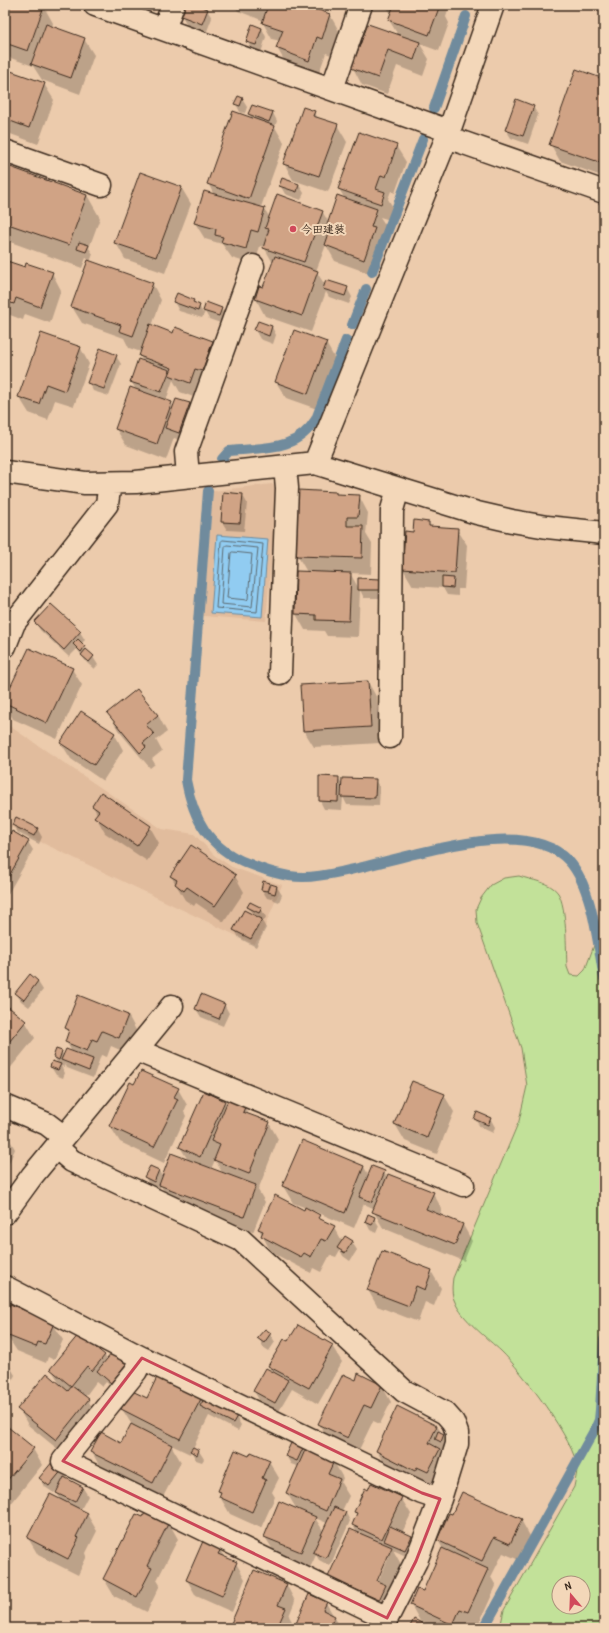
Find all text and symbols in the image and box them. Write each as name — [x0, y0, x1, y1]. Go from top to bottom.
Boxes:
place label: 今田建装 — [301, 222, 345, 236]
marker: 今田建装 — [288, 224, 298, 234]
north arrow — [551, 1575, 591, 1615]
text: N — [563, 1578, 573, 1593]

